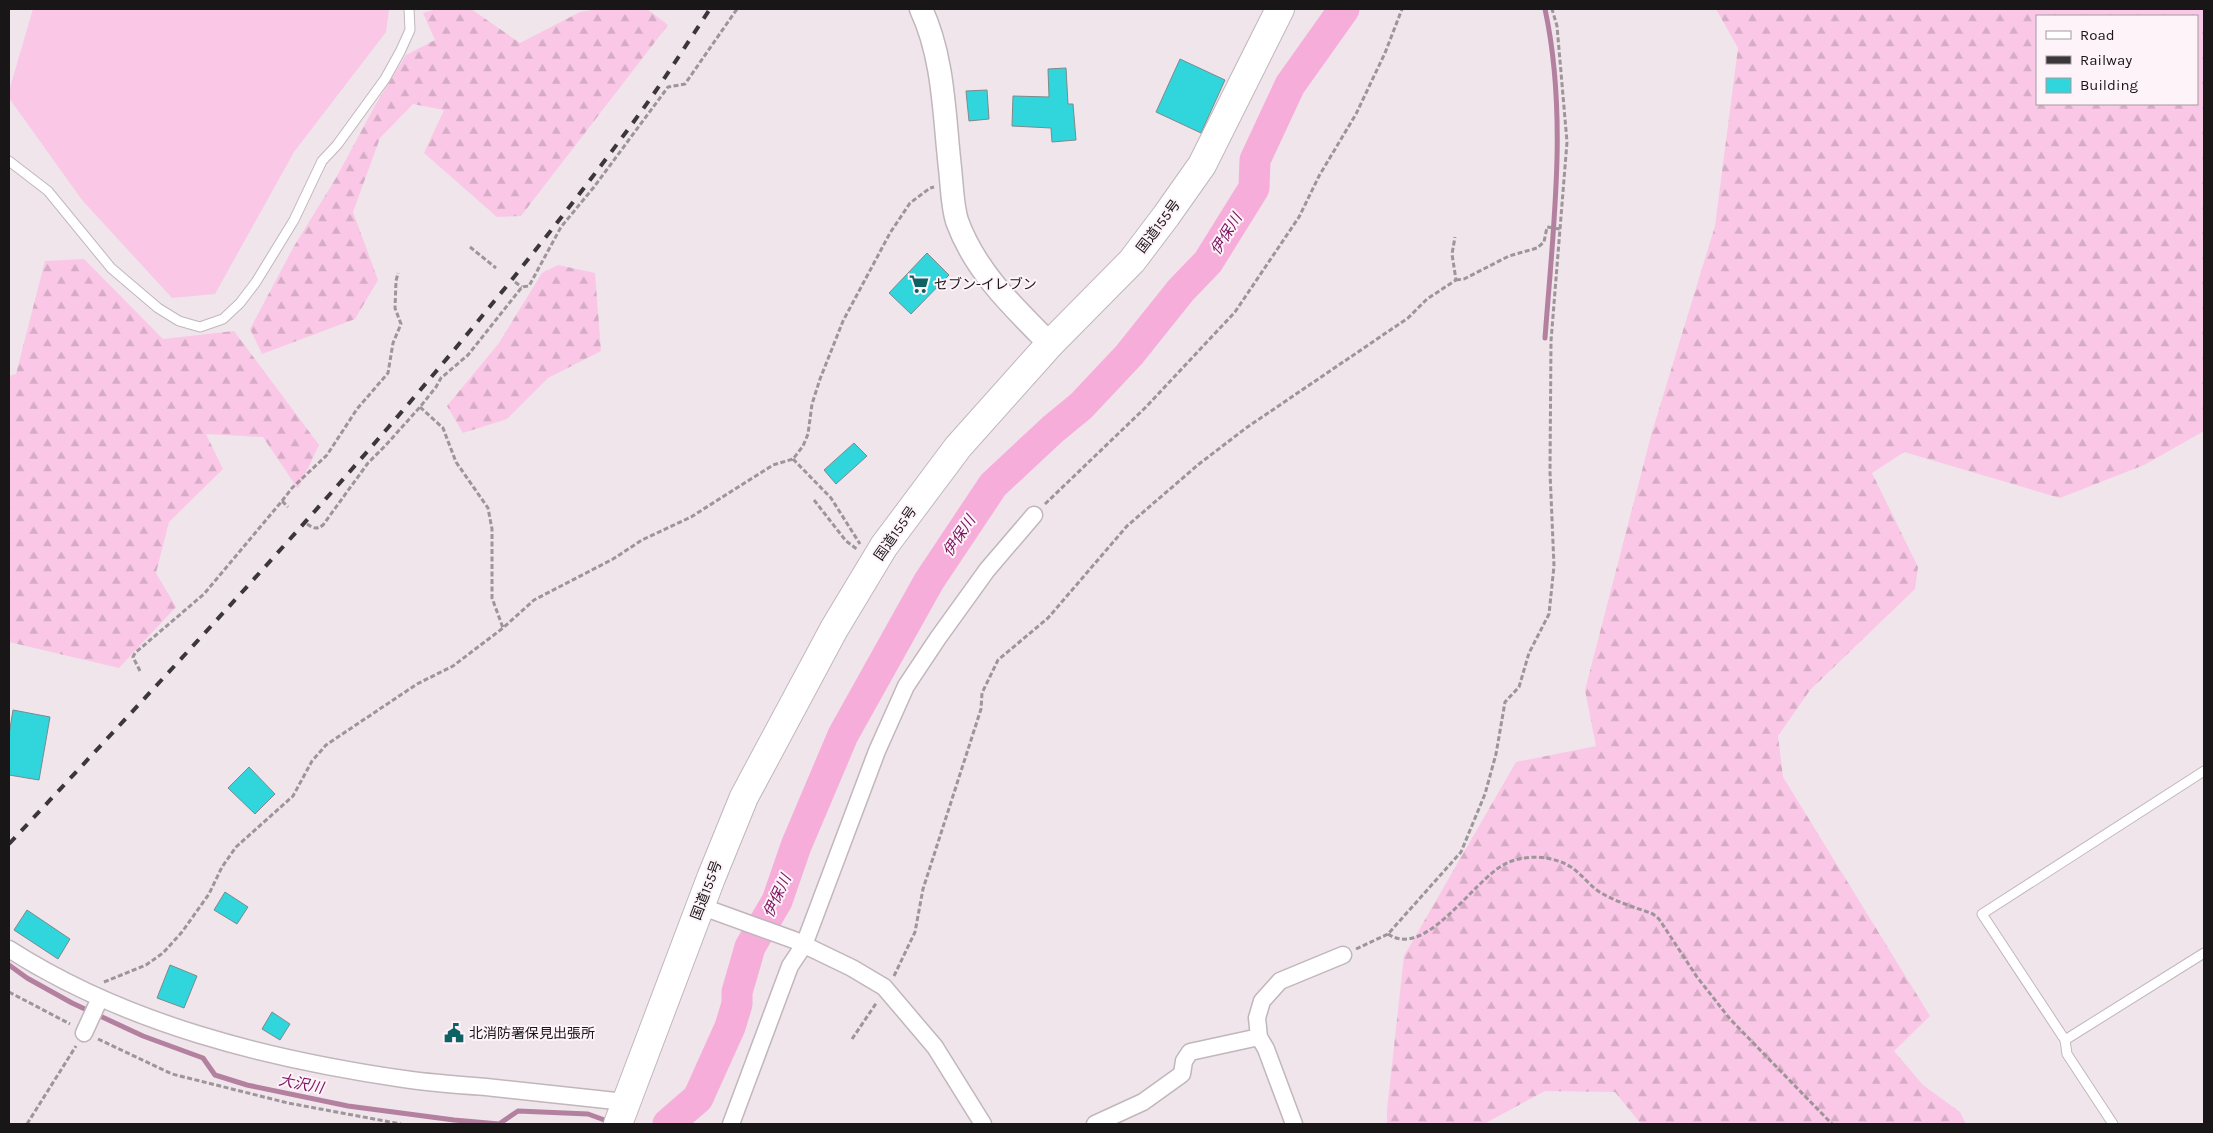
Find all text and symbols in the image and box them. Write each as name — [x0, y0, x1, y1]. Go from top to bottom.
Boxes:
legend — [2036, 15, 2198, 105]
text: Road — [2080, 26, 2115, 44]
text: Railway — [2080, 51, 2132, 69]
text: Building — [2080, 76, 2138, 94]
street label: 国道155号 — [1133, 196, 1184, 256]
water label: 伊保川 — [1206, 208, 1247, 258]
supermarket icon: セブン-イレブン — [908, 273, 930, 295]
place label: セブン-イレブン — [934, 276, 1037, 293]
street label: 国道155号 — [871, 503, 920, 564]
water label: 伊保川 — [939, 511, 980, 560]
street label: 国道155号 — [687, 858, 726, 922]
water label: 伊保川 — [759, 870, 796, 920]
public building icon: 北消防署保見出張所 — [443, 1022, 465, 1044]
place label: 北消防署保見出張所 — [469, 1025, 595, 1042]
water label: 大沢川 — [277, 1071, 327, 1098]

